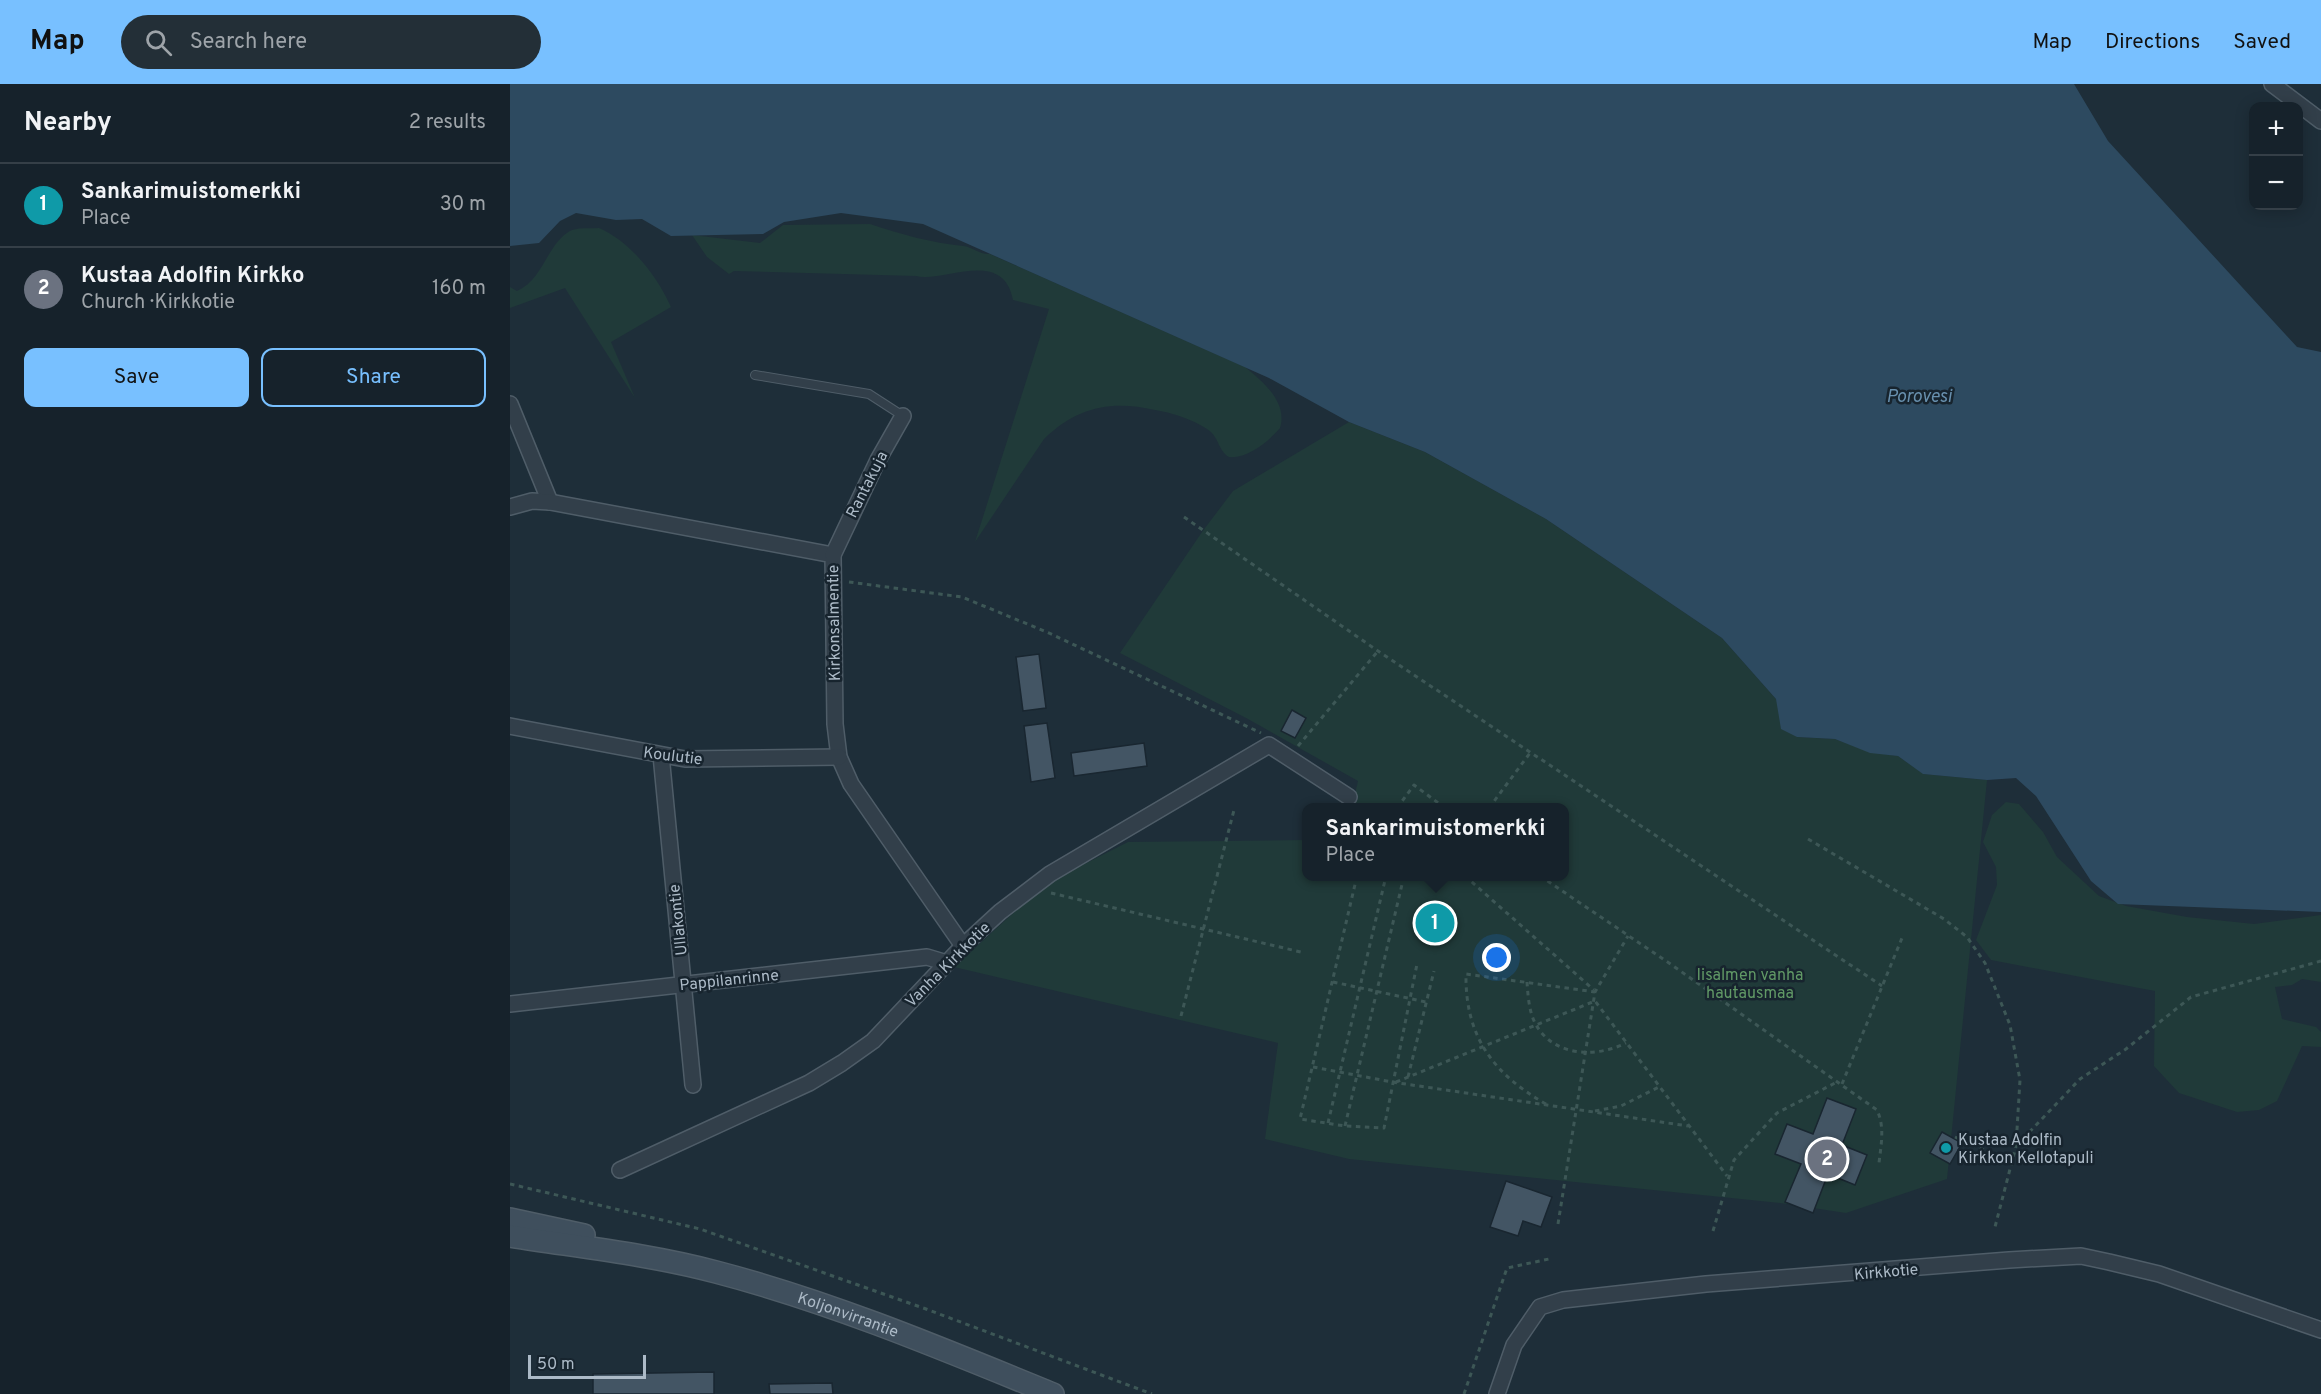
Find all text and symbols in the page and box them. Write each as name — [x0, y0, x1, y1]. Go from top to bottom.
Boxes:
search box — [121, 15, 541, 69]
text: Map — [30, 24, 85, 60]
icon: search — [142, 26, 175, 59]
text: Search here — [190, 29, 307, 56]
text: Map — [2032, 29, 2072, 56]
text: Directions — [2105, 29, 2200, 56]
text: Saved — [2233, 29, 2291, 56]
map controls — [2249, 102, 2303, 210]
button: + — [2249, 102, 2303, 156]
text: Nearby — [24, 107, 112, 140]
text: 2 results — [409, 110, 486, 136]
button: − — [2249, 156, 2303, 210]
text: Sankarimuistomerkki — [81, 179, 301, 206]
text: 1 — [40, 192, 48, 218]
text: 30 m — [440, 192, 486, 218]
text: Place — [81, 206, 131, 232]
text: Kustaa Adolfin Kirkko — [81, 263, 304, 290]
text: 2 — [37, 276, 50, 302]
text: 160 m — [432, 276, 486, 302]
text: Church · Kirkkotie — [81, 290, 235, 316]
button: Save — [24, 348, 249, 407]
button: Share — [261, 348, 486, 407]
water label: Porovesi — [1886, 386, 1953, 409]
street label: Rantakuja — [842, 448, 893, 522]
street label: Kirkonsalmentie — [824, 565, 846, 681]
street label: Koulutie — [642, 743, 704, 771]
popup — [1302, 803, 1569, 881]
text: Sankarimuistomerkki — [1326, 816, 1545, 843]
text: Place — [1326, 843, 1375, 869]
street label: Ullakontie — [665, 883, 693, 957]
pin: 1 — [1416, 900, 1454, 946]
street label: Vanha Kirkkotie — [902, 919, 995, 1012]
your location — [1482, 943, 1511, 972]
street label: Pappilanrinne — [679, 966, 780, 996]
park label: Iisalmen vanha hautausmaa — [1697, 966, 1803, 1004]
place label: Kustaa Adolfin Kirkkon Kellotapuli — [1958, 1131, 2094, 1169]
pin: 2 — [1808, 1136, 1846, 1182]
marker: Kustaa Adolfin Kirkkon Kellotapuli — [1939, 1141, 1953, 1155]
street label: Kirkkotie — [1853, 1260, 1919, 1286]
street label: Koljonvirrantie — [795, 1289, 901, 1343]
scale bar — [528, 1352, 646, 1380]
text: 50 m — [537, 1355, 575, 1375]

